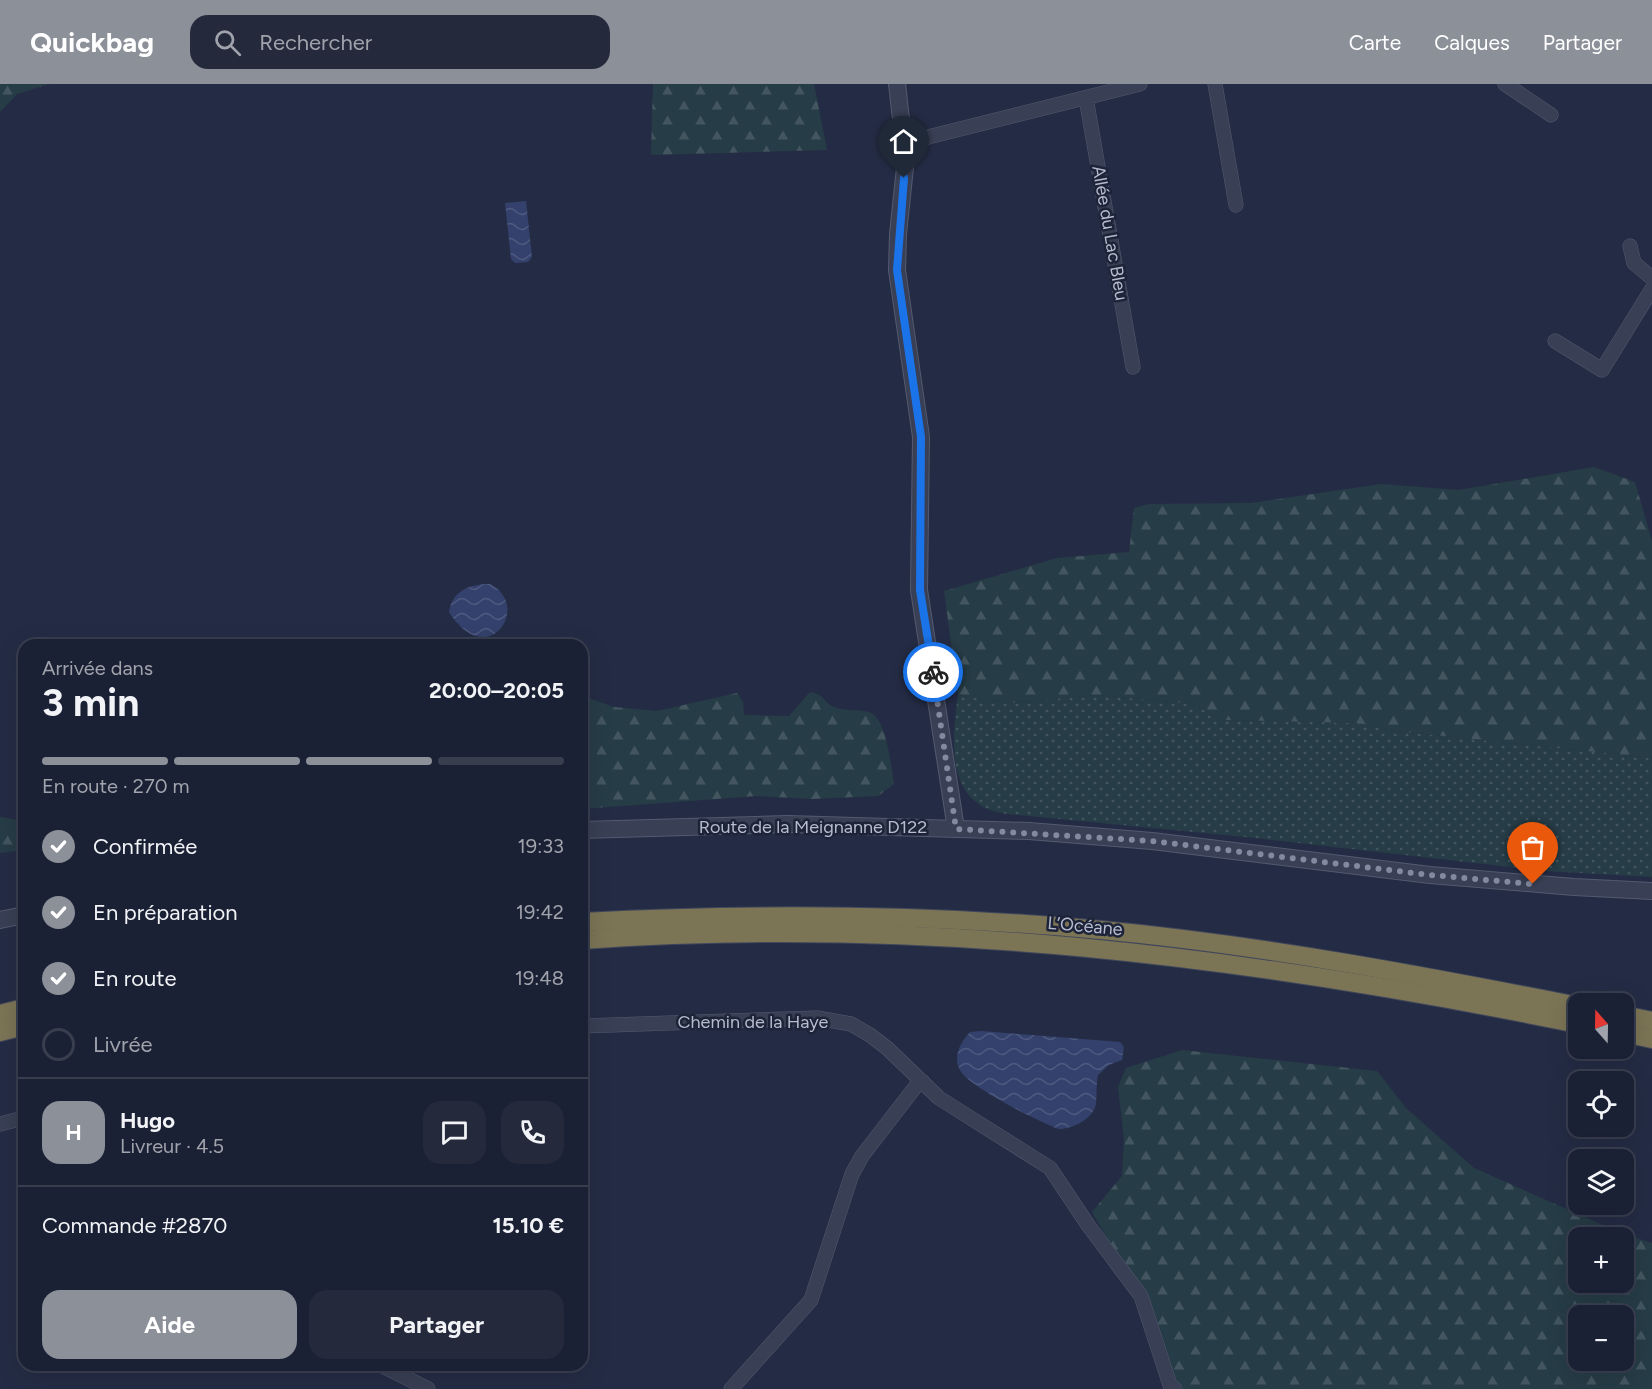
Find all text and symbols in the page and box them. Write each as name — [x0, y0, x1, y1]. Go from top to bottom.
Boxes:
search box — [190, 15, 610, 69]
text: Quickbag — [30, 25, 154, 59]
icon: search — [211, 26, 244, 59]
text: Rechercher — [259, 29, 372, 56]
text: Carte — [1349, 30, 1401, 55]
text: Calques — [1434, 30, 1510, 55]
text: Partager — [1543, 30, 1622, 55]
pin — [878, 116, 929, 178]
icon: home — [887, 125, 920, 158]
street label: Allée du Lac Bleu — [1087, 164, 1133, 302]
courier — [903, 642, 963, 702]
text: Arrivée dans — [42, 656, 153, 680]
icon: bike — [917, 656, 950, 689]
text: 20:00–20:05 — [429, 677, 564, 704]
text: 3 min — [42, 679, 139, 726]
text: En route · 270 m — [42, 774, 190, 798]
street label: Route de la Meignanne D122 — [699, 816, 927, 838]
pin — [1507, 822, 1558, 884]
icon: check — [42, 830, 75, 863]
icon: bag — [1516, 831, 1549, 864]
text: Confirmée — [93, 833, 197, 860]
text: 19:33 — [518, 834, 564, 858]
icon: check — [42, 896, 75, 929]
text: En préparation — [93, 899, 238, 926]
text: 19:42 — [516, 900, 564, 924]
street label: L’Océane — [1047, 912, 1124, 940]
icon: check — [42, 962, 75, 995]
text: En route — [93, 965, 176, 992]
text: 19:48 — [515, 966, 564, 990]
north arrow — [1568, 993, 1634, 1059]
map controls — [1568, 993, 1634, 1371]
street label: Chemin de la Haye — [678, 1011, 829, 1033]
text: Livrée — [93, 1031, 152, 1058]
button: locate — [1568, 1071, 1634, 1137]
button: chat — [423, 1101, 486, 1164]
button: phone — [501, 1101, 564, 1164]
text: Hugo — [120, 1107, 175, 1134]
text: H — [65, 1119, 82, 1146]
text: Livreur · 4.5 — [120, 1134, 224, 1158]
button: layers — [1568, 1149, 1634, 1215]
text: Commande #2870 — [42, 1212, 227, 1239]
text: 15.10 € — [492, 1212, 564, 1239]
button: + — [1568, 1227, 1634, 1293]
button: Aide — [42, 1290, 297, 1359]
button: Partager — [309, 1290, 564, 1359]
button: − — [1568, 1305, 1634, 1371]

